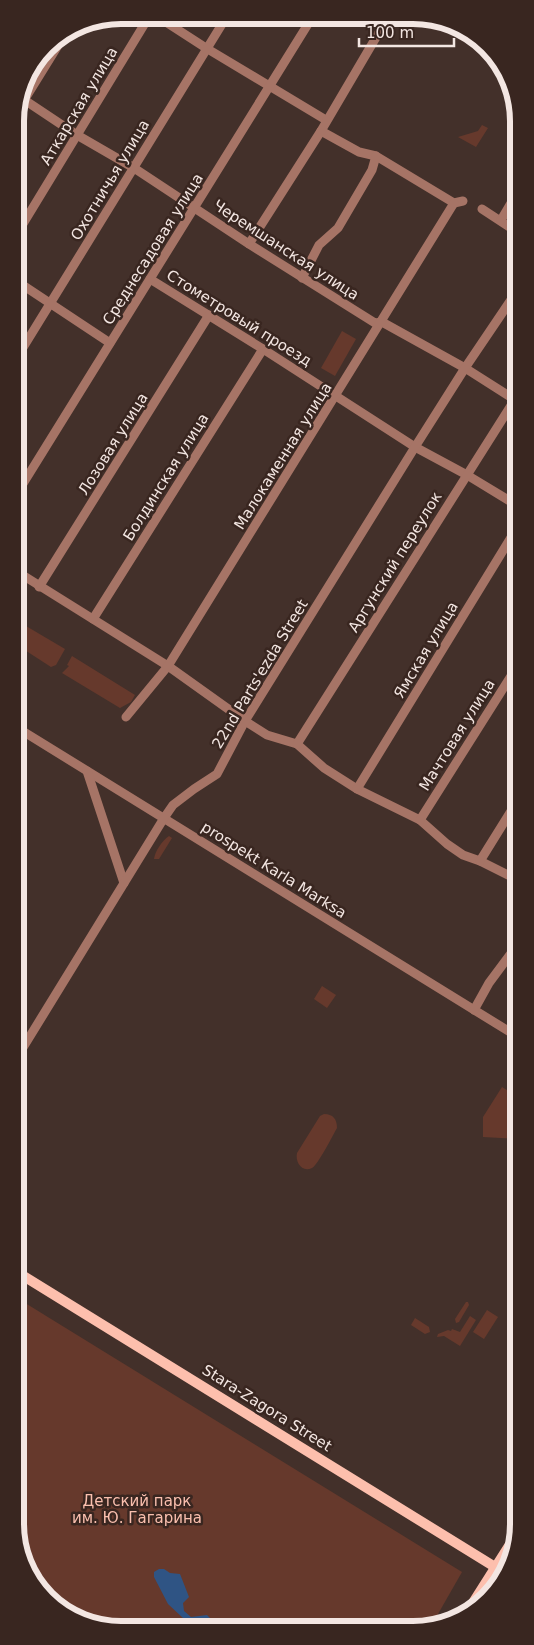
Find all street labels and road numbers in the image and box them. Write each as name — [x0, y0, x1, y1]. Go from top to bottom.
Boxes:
street label: Аткарская улица — [37, 44, 121, 168]
street label: Охотничья улица — [67, 117, 153, 243]
street label: Среднесадовая улица — [99, 170, 207, 328]
street label: Черемшанская улица — [210, 196, 362, 304]
street label: Стометровый проезд — [163, 266, 315, 370]
street label: Малокаменная улица — [230, 379, 336, 533]
street label: Лозовая улица — [74, 390, 152, 498]
street label: Болдинская улица — [119, 410, 213, 544]
street label: Аргунский переулок — [344, 488, 446, 636]
street label: 22nd Parts'ezda Street — [208, 596, 312, 752]
street label: Ямская улица — [390, 598, 462, 702]
street label: Мачтовая улица — [415, 676, 499, 794]
street label: prospekt Karla Marksa — [198, 818, 350, 922]
street label: Stara-Zagora Street — [199, 1361, 335, 1455]

